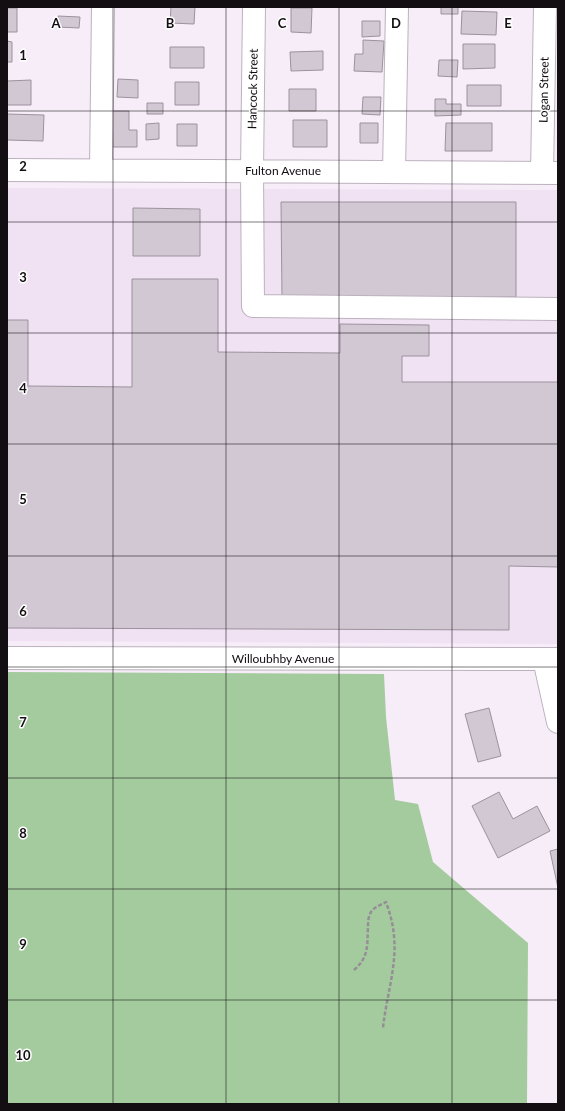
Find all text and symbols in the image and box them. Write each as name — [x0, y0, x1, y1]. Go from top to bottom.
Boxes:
text: A — [50, 15, 61, 31]
text: B — [166, 15, 175, 31]
text: C — [278, 15, 287, 31]
text: D — [391, 15, 401, 31]
text: E — [504, 15, 512, 31]
text: 1 — [19, 47, 27, 63]
street label: Hancock Street — [244, 48, 261, 129]
street label: Logan Street — [535, 56, 552, 123]
text: 2 — [19, 158, 27, 174]
street label: Fulton Avenue — [245, 163, 321, 178]
text: 3 — [19, 269, 27, 285]
text: 4 — [19, 380, 27, 396]
text: 5 — [19, 491, 27, 507]
text: 6 — [19, 603, 27, 619]
street label: Willoubhby Avenue — [232, 651, 334, 666]
text: 7 — [19, 714, 27, 730]
text: 8 — [19, 825, 27, 841]
text: 9 — [19, 936, 27, 952]
text: 10 — [15, 1047, 31, 1063]

